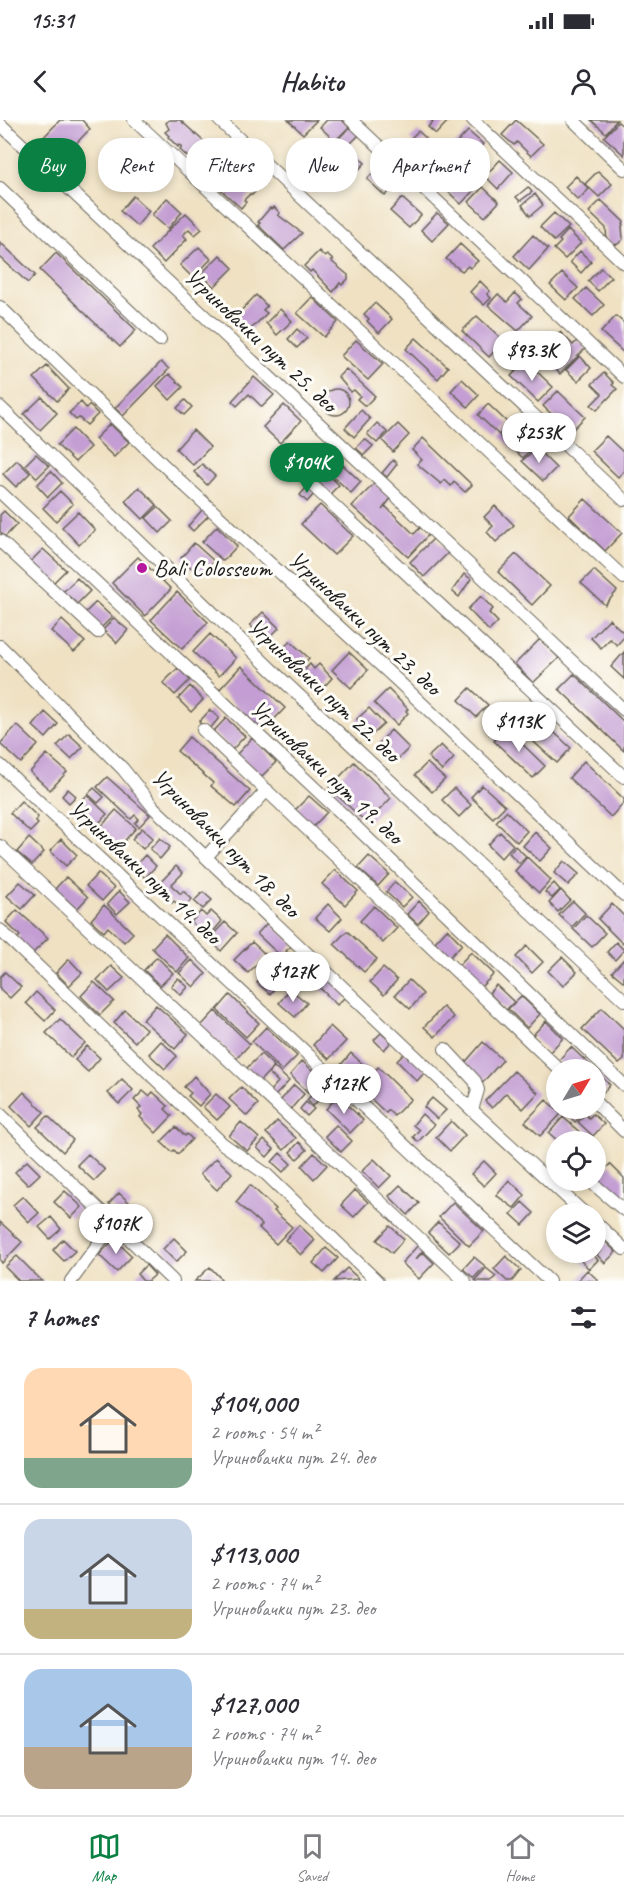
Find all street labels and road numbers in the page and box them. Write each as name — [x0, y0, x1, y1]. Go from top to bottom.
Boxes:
street label: Угриновачки пут 25. део — [178, 261, 346, 420]
street label: Угриновачки пут 23. део — [282, 544, 450, 703]
street label: Угриновачки пут 22. део — [241, 611, 409, 770]
street label: Угриновачки пут 19. део — [244, 693, 412, 852]
street label: Угриновачки пут 18. део — [145, 762, 309, 926]
street label: Угриновачки пут 14. део — [62, 793, 230, 952]

